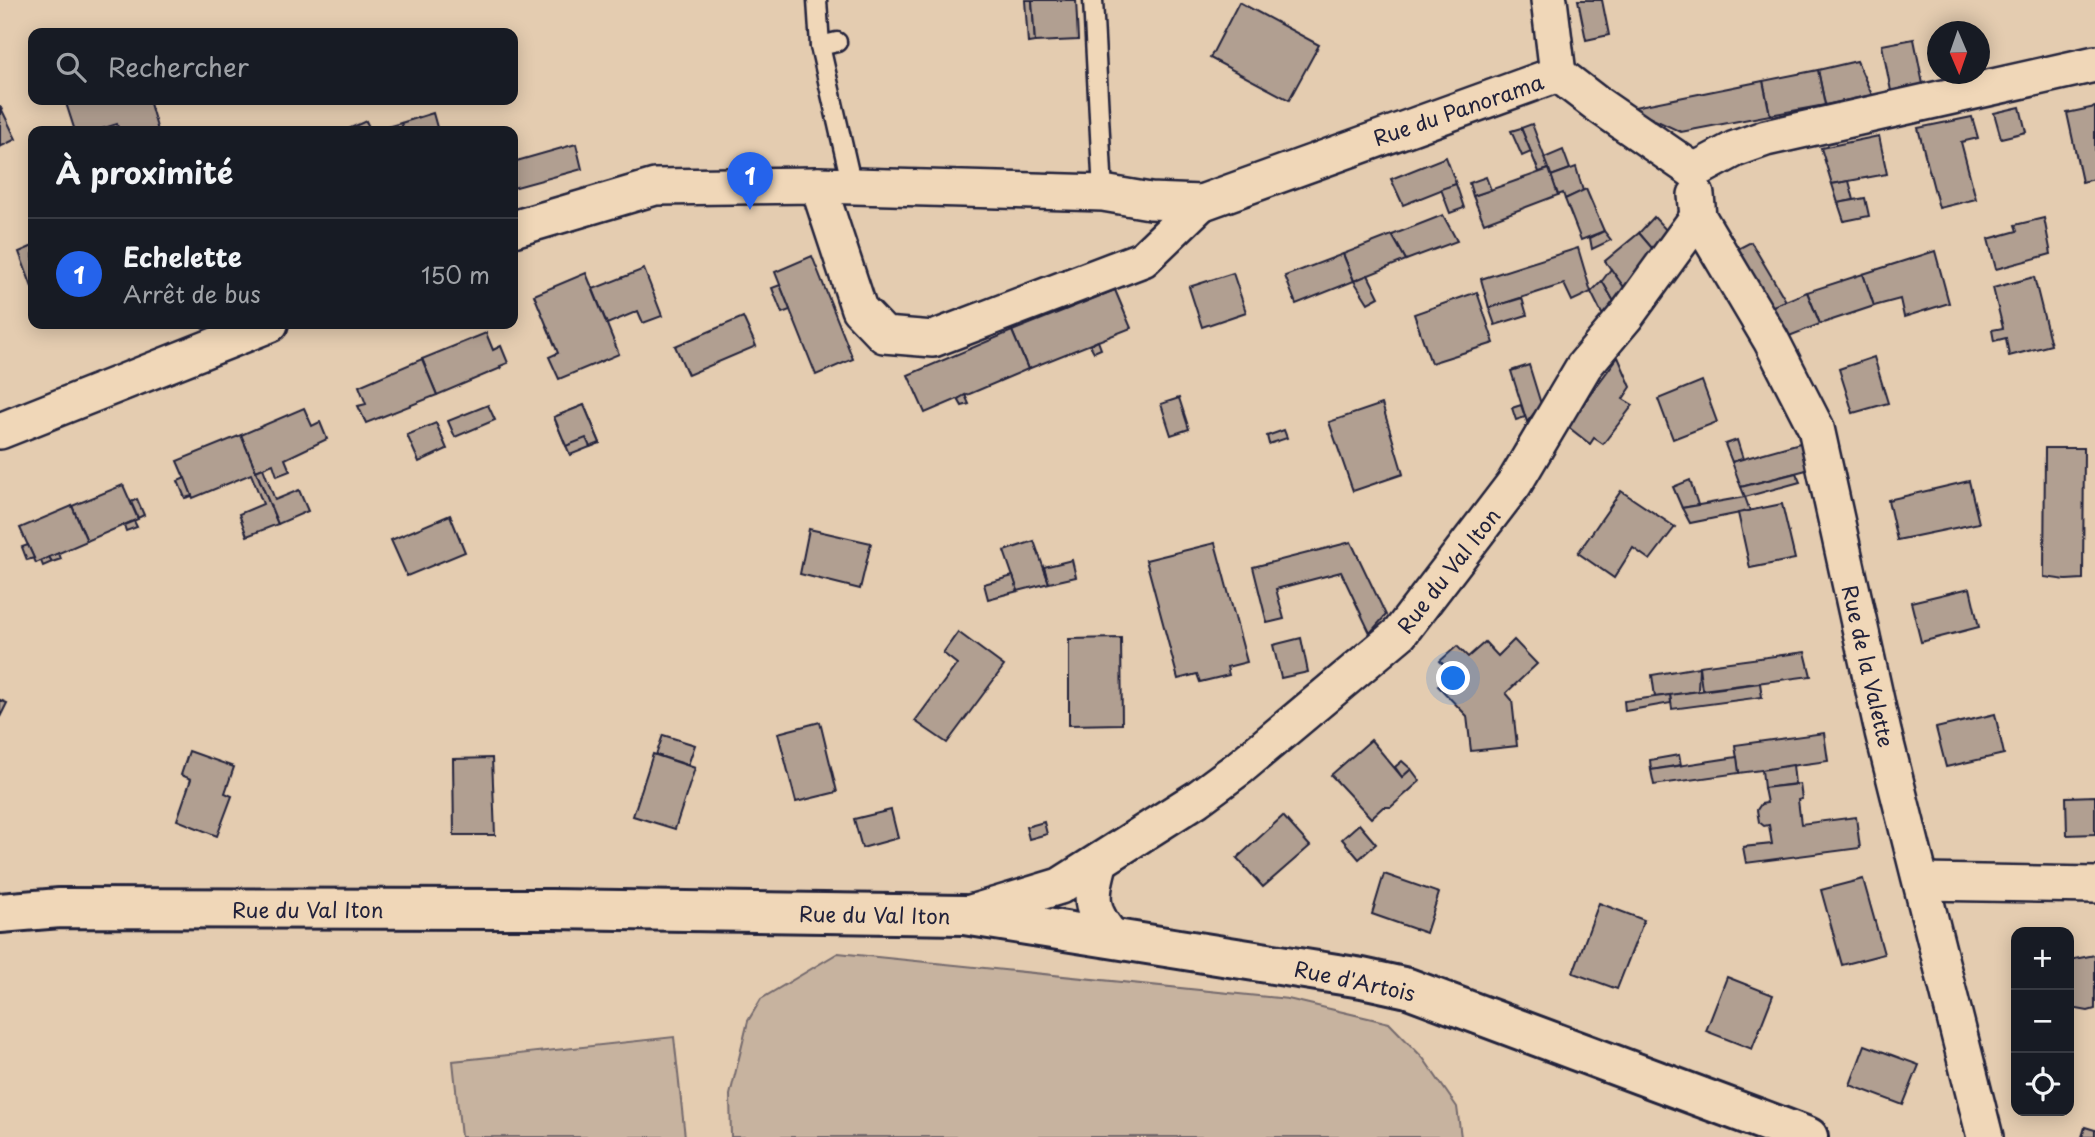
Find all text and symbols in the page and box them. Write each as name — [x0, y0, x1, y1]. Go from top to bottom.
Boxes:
north arrow — [1927, 21, 1990, 84]
search box — [28, 28, 518, 105]
text: Rechercher — [108, 47, 249, 86]
icon: search — [52, 48, 90, 86]
street label: Rue du Panorama — [1368, 65, 1548, 153]
text: À proximité — [56, 149, 233, 194]
pin: 1 — [727, 152, 773, 210]
text: Echelette — [123, 237, 242, 276]
text: 1 — [74, 257, 85, 292]
text: 150 m — [421, 257, 490, 292]
text: Arrêt de bus — [123, 276, 261, 311]
street label: Rue du Val Iton — [1389, 500, 1507, 640]
street label: Rue de la Valette — [1835, 582, 1903, 750]
your location — [1436, 661, 1470, 695]
street label: Rue du Val Iton — [232, 893, 384, 925]
street label: Rue du Val Iton — [799, 897, 951, 931]
map controls — [2011, 927, 2074, 1116]
button: + — [2011, 927, 2074, 990]
street label: Rue d'Artois — [1291, 952, 1419, 1008]
button: − — [2011, 990, 2074, 1053]
button: locate — [2011, 1053, 2074, 1116]

